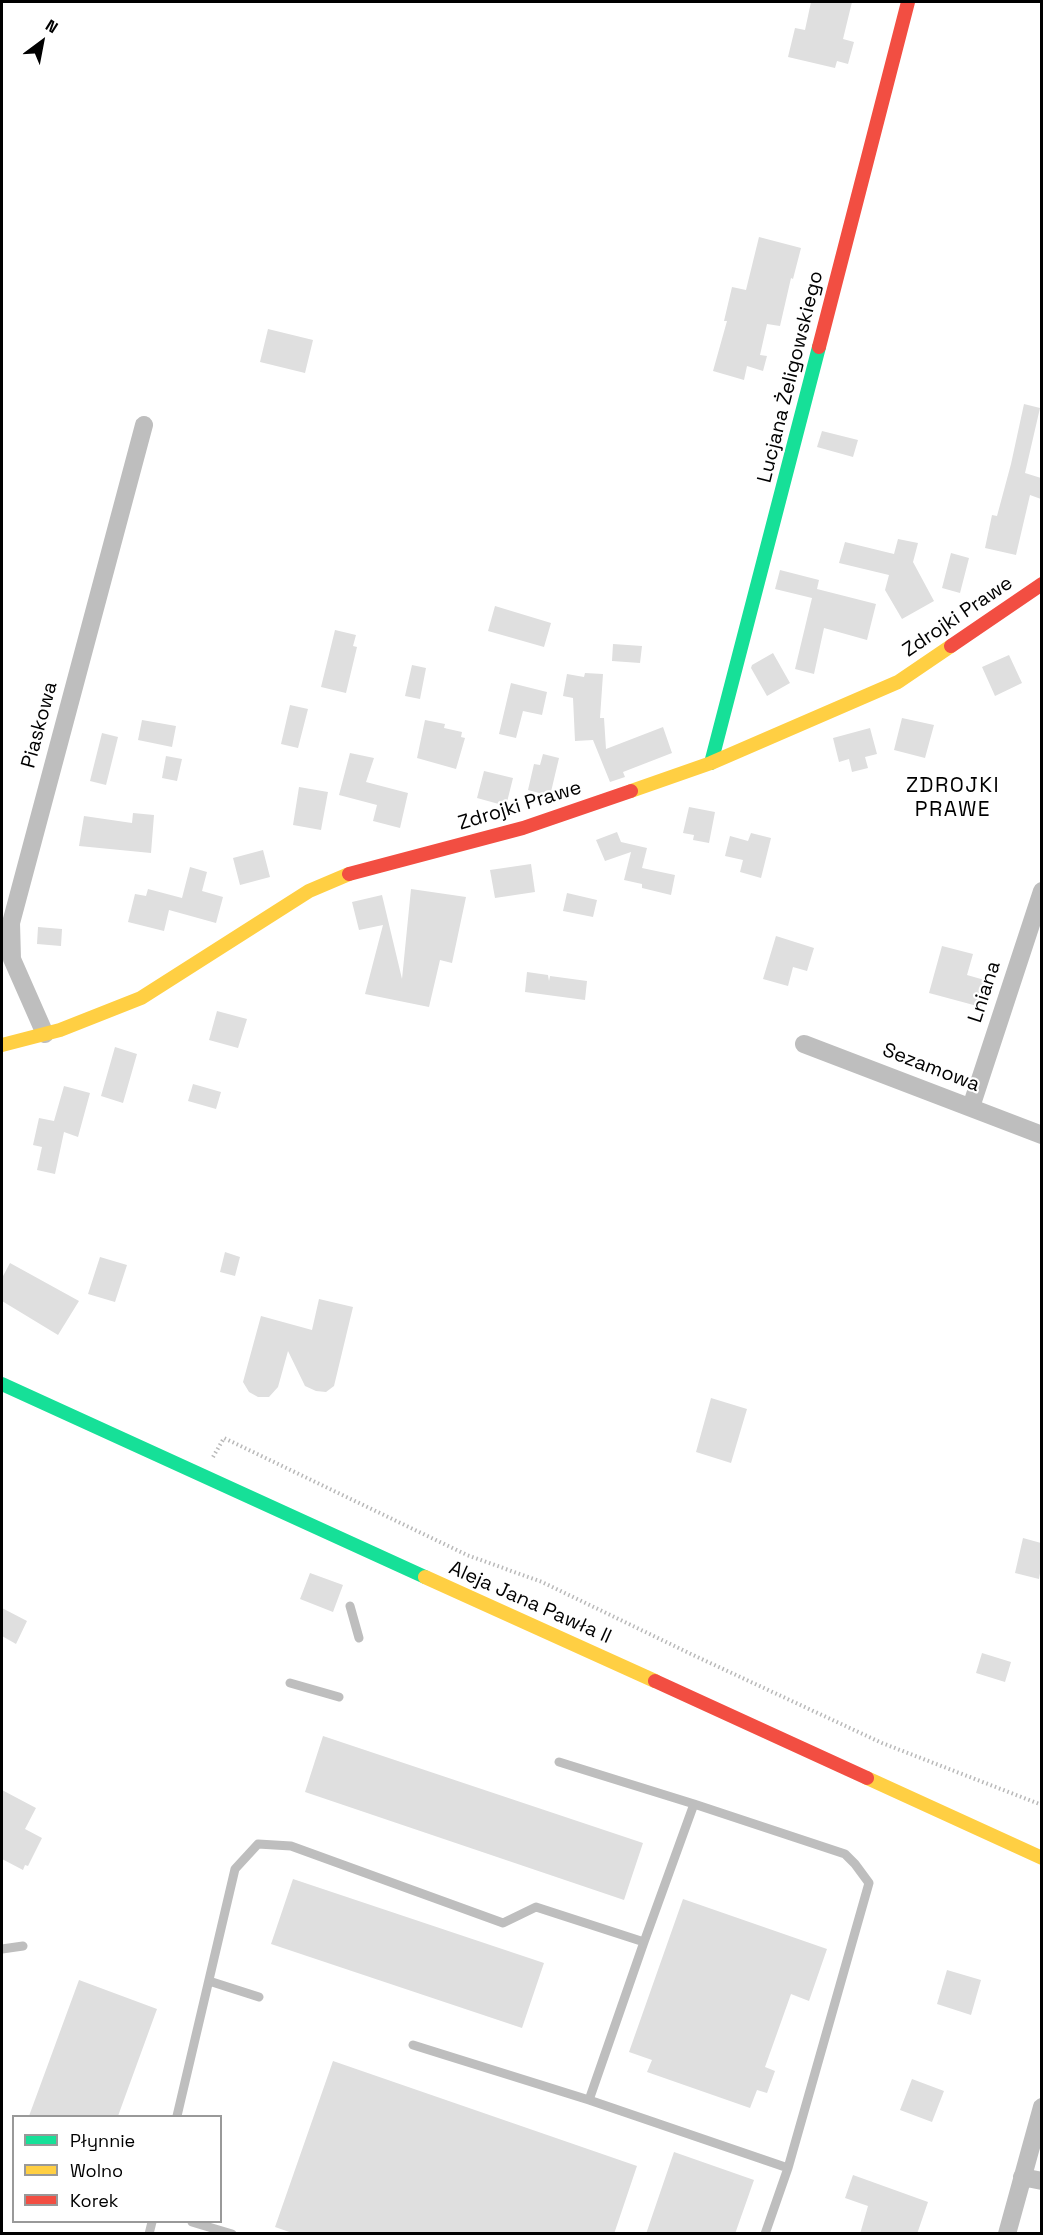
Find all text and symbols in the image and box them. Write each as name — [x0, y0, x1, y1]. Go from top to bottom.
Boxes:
north arrow — [12, 12, 72, 72]
text: N — [42, 15, 62, 38]
street label: Lucjana Żeligowskiego — [753, 269, 829, 485]
street label: Zdrojki Prawe — [898, 571, 1018, 663]
street label: Piaskowa — [17, 679, 63, 771]
district label: ZDROJKI PRAWE — [906, 773, 1000, 823]
street label: Zdrojki Prawe — [455, 776, 585, 836]
street label: Lniana — [964, 958, 1006, 1026]
street label: Sezamowa — [879, 1038, 983, 1098]
street label: Aleja Jana Pawła II — [445, 1556, 615, 1650]
legend — [12, 2115, 222, 2223]
text: Płynnie — [70, 2129, 135, 2152]
text: Wolno — [70, 2159, 123, 2182]
text: Korek — [70, 2189, 119, 2212]

